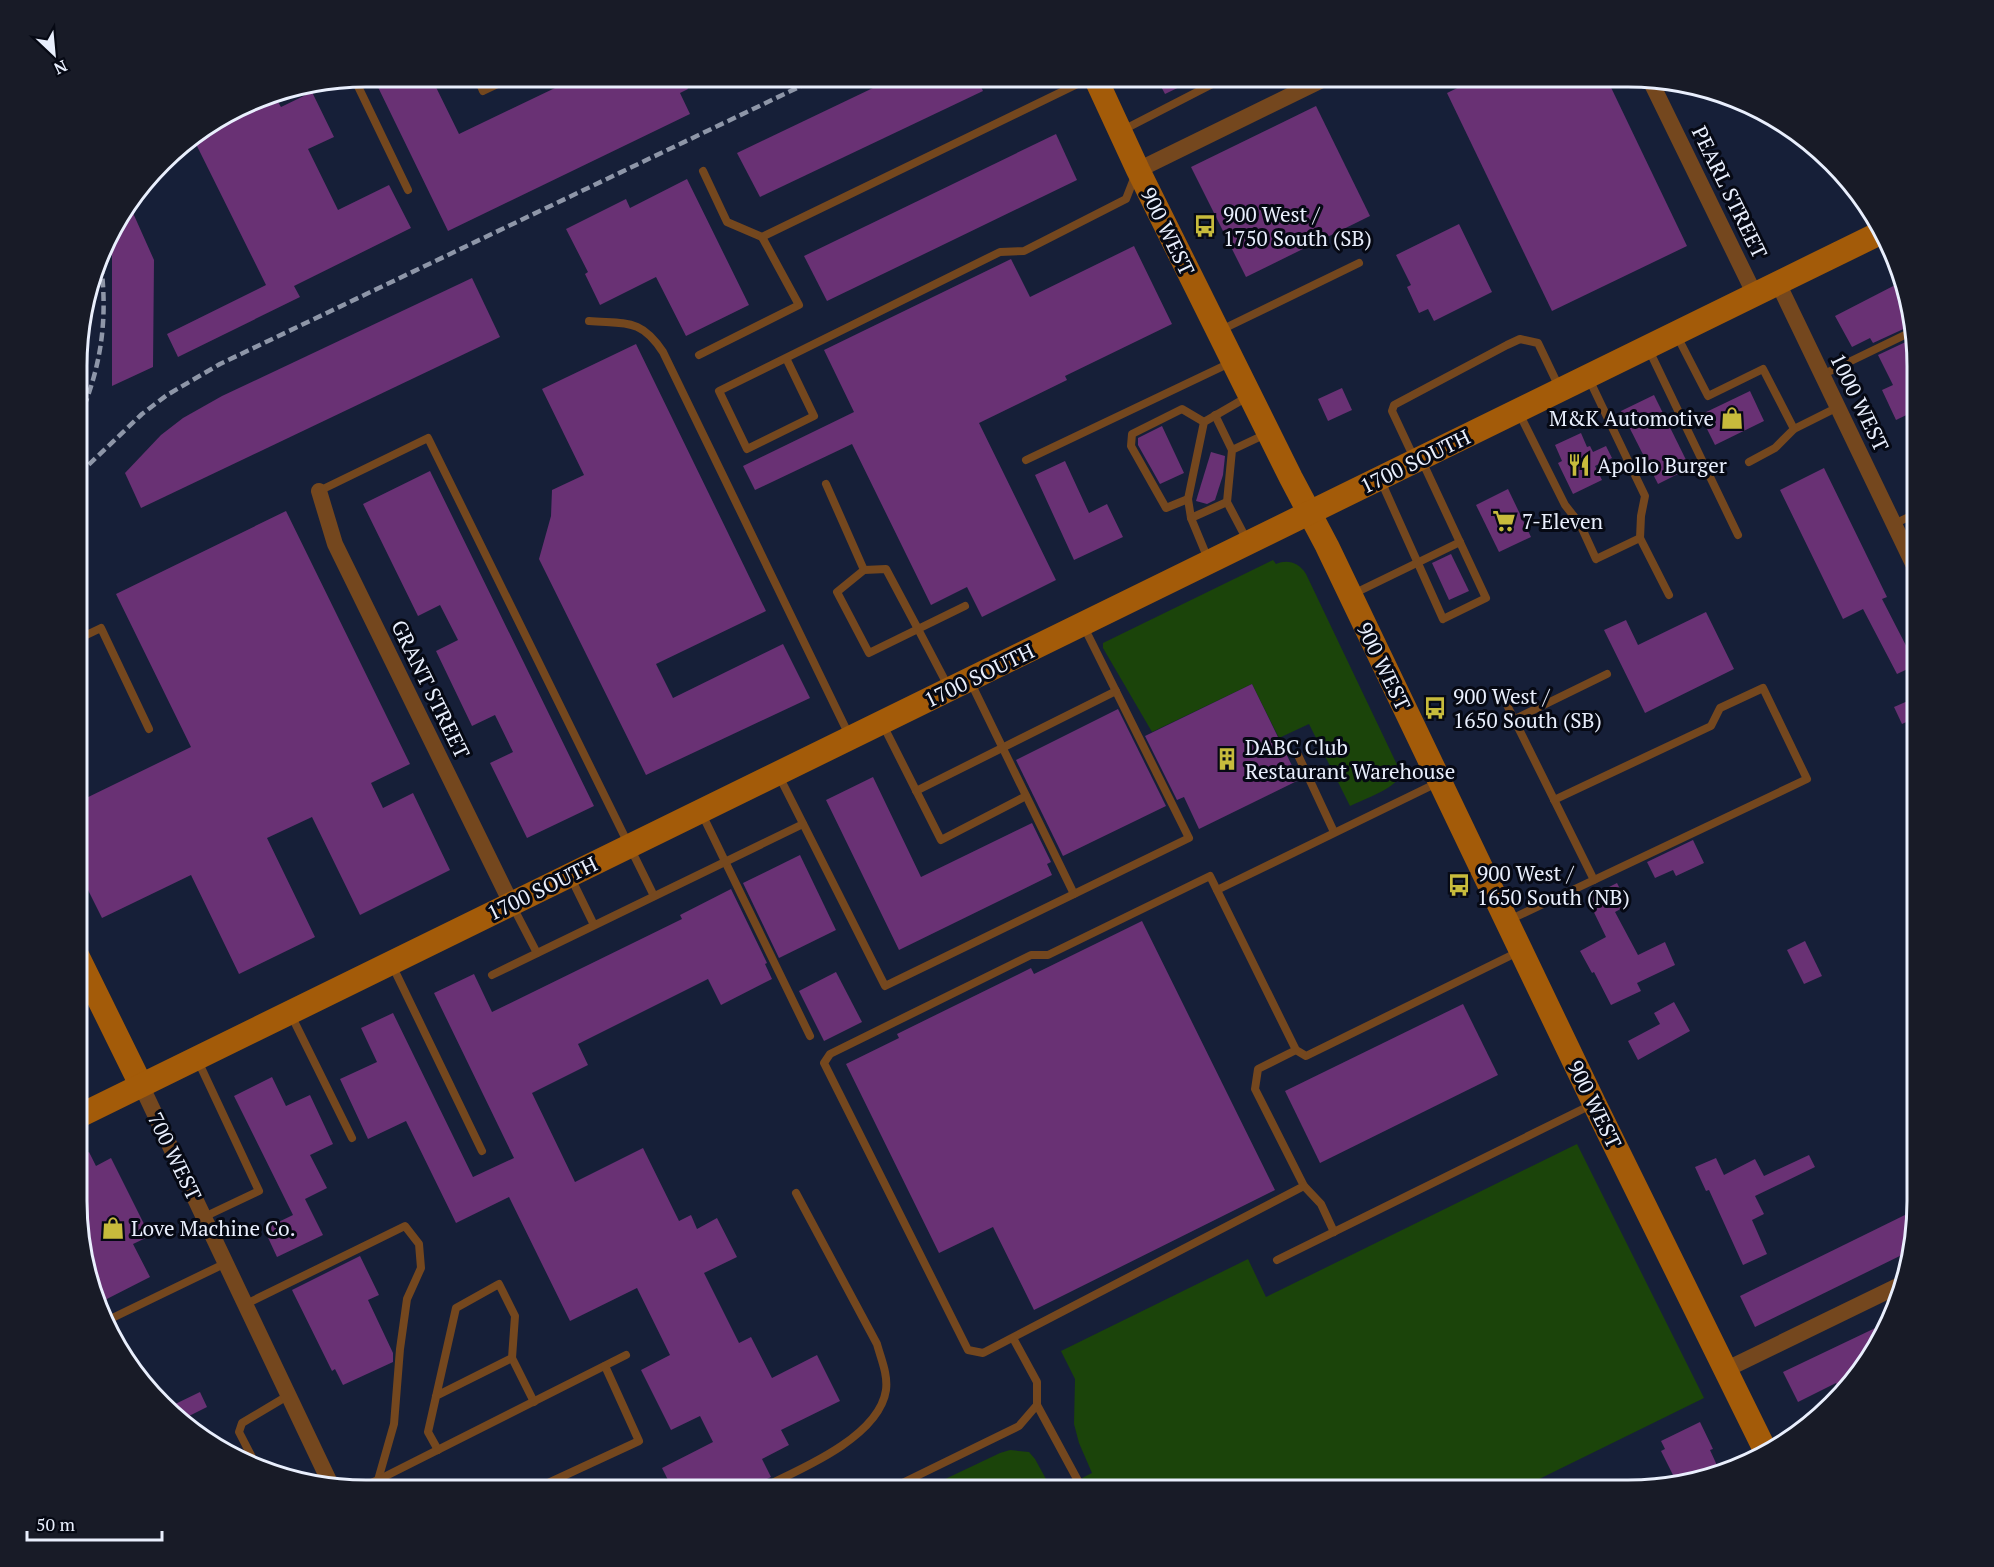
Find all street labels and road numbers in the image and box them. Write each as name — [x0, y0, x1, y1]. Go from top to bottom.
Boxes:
street label: PEARL STREET — [1686, 121, 1774, 263]
street label: 900 WEST — [1135, 182, 1201, 280]
street label: 1000 WEST — [1824, 348, 1896, 456]
street label: 1700 SOUTH — [1355, 422, 1475, 500]
street label: GRANT STREET — [385, 615, 477, 763]
street label: 900 WEST — [1351, 617, 1417, 715]
street label: 1700 SOUTH — [919, 636, 1039, 714]
street label: 1700 SOUTH — [482, 849, 602, 927]
street label: 900 WEST — [1562, 1055, 1628, 1153]
street label: 700 WEST — [142, 1107, 208, 1205]

